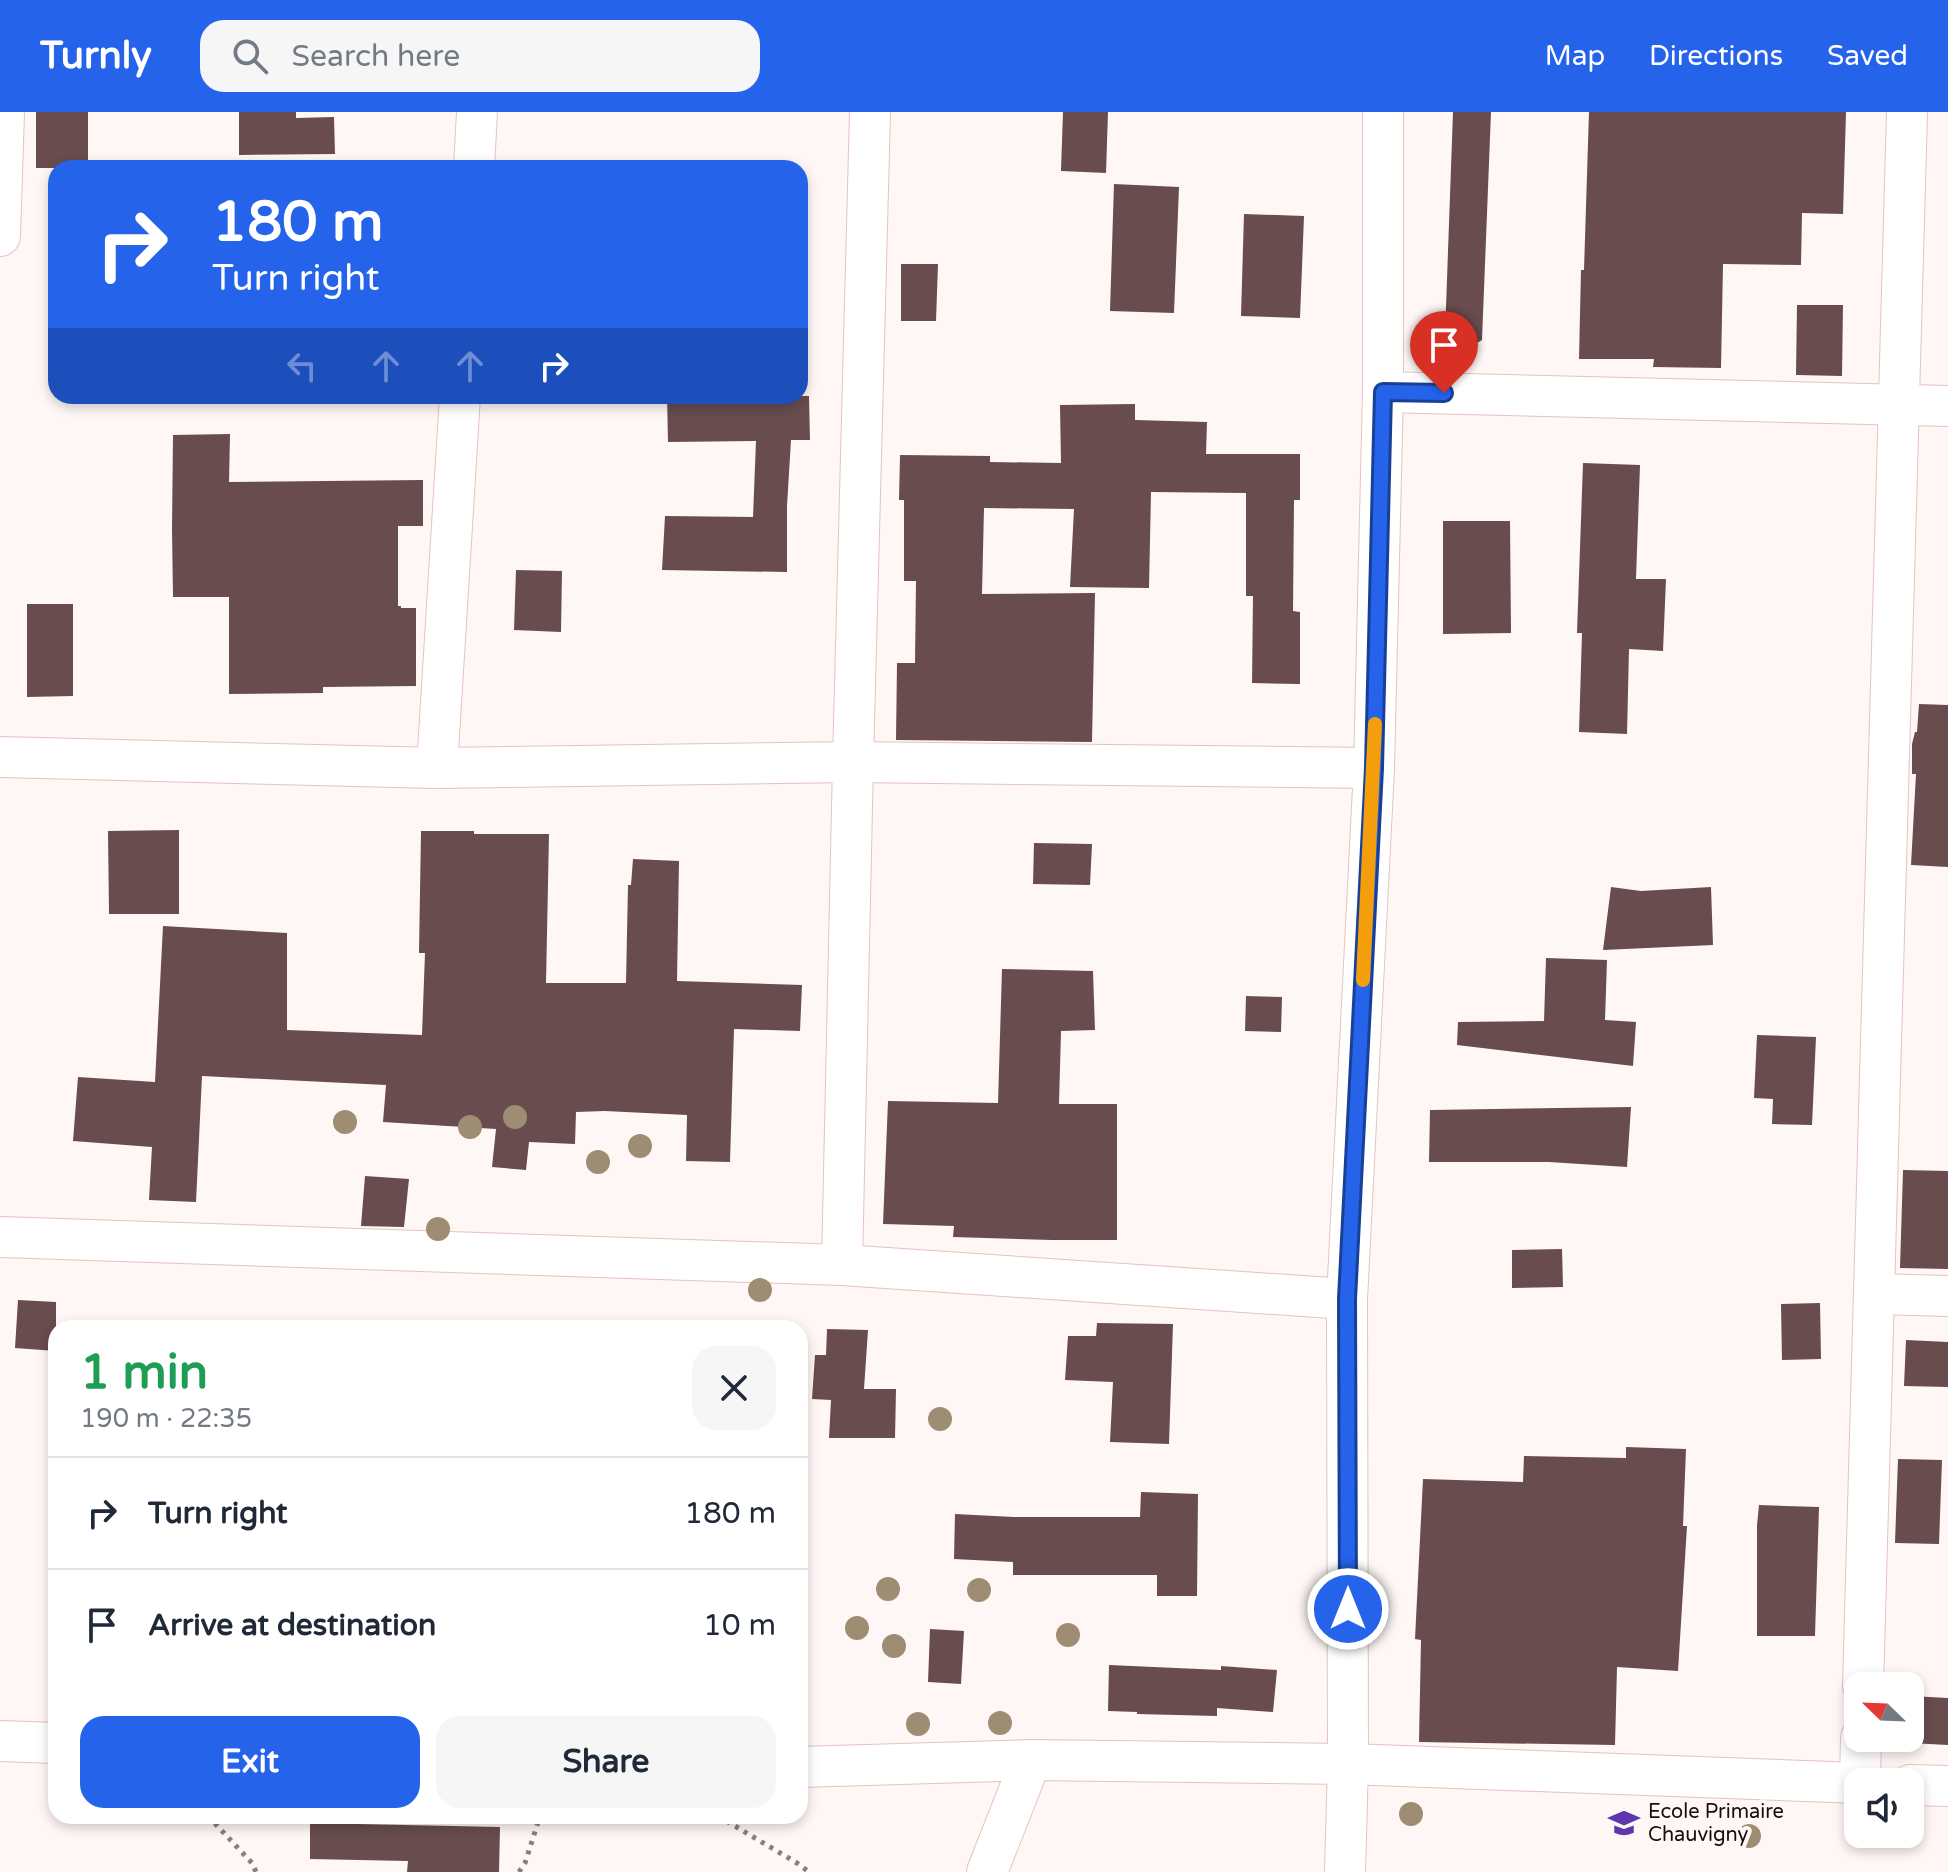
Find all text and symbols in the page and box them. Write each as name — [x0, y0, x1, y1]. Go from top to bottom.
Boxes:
search box — [200, 20, 760, 92]
text: Turnly — [40, 33, 152, 79]
icon: search — [228, 34, 272, 78]
text: Search here — [292, 38, 460, 75]
text: Map — [1545, 39, 1605, 73]
text: Directions — [1649, 39, 1783, 73]
text: Saved — [1827, 39, 1908, 73]
text: 180 m — [212, 189, 383, 256]
icon: right — [80, 192, 184, 296]
text: Turn right — [212, 257, 379, 300]
pin — [1410, 311, 1478, 393]
icon: arrive — [1422, 323, 1466, 367]
icon: left — [280, 344, 324, 388]
icon: ahead — [364, 344, 408, 388]
icon: ahead — [448, 344, 492, 388]
icon: right — [532, 344, 576, 388]
text: 1 min — [80, 1344, 208, 1402]
button: close — [692, 1346, 776, 1430]
text: 190 m · 22:35 — [80, 1403, 252, 1434]
icon: right — [80, 1491, 124, 1535]
text: Turn right — [148, 1495, 288, 1532]
text: 180 m — [684, 1495, 776, 1532]
position arrow — [1306, 1567, 1390, 1651]
icon: arrive — [80, 1603, 124, 1647]
text: Arrive at destination — [148, 1607, 436, 1644]
text: 10 m — [703, 1607, 776, 1644]
north arrow — [1844, 1672, 1924, 1752]
map controls — [1844, 1672, 1924, 1848]
button: Exit — [80, 1716, 420, 1808]
button: Share — [436, 1716, 776, 1808]
button: sound — [1844, 1768, 1924, 1848]
place label: Ecole Primaire Chauvigny — [1648, 1800, 1784, 1847]
school or university icon: Ecole Primaire Chauvigny — [1607, 1806, 1641, 1840]

